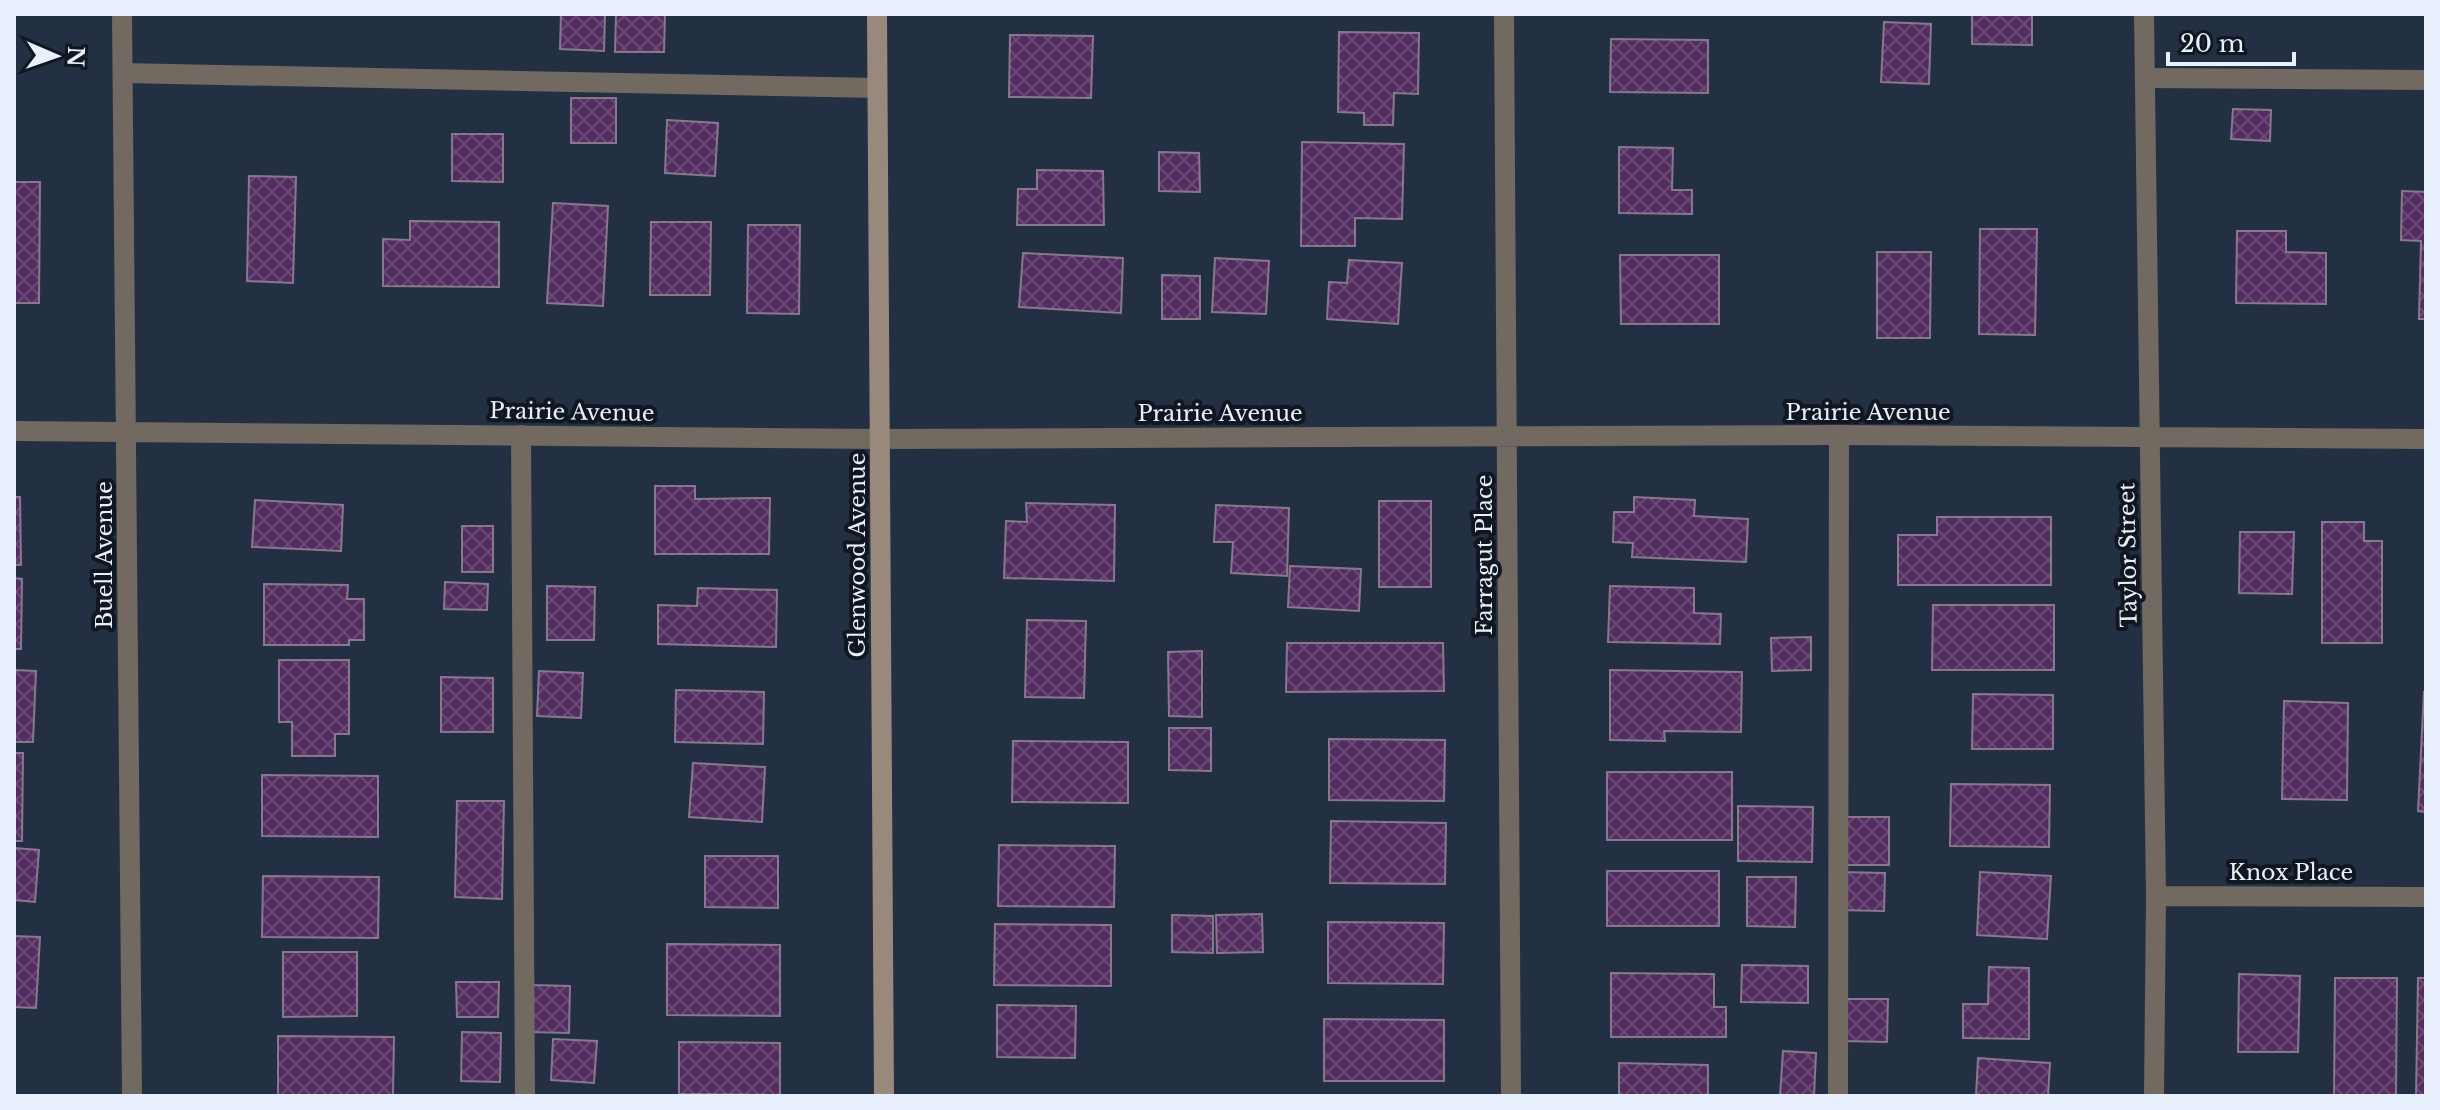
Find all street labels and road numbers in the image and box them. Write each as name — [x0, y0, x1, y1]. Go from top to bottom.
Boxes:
street label: Prairie Avenue — [489, 397, 655, 427]
street label: Prairie Avenue — [1785, 399, 1951, 426]
street label: Prairie Avenue — [1137, 400, 1303, 427]
street label: Glenwood Avenue — [844, 453, 871, 657]
street label: Farragut Place — [1471, 475, 1498, 635]
street label: Buell Avenue — [91, 481, 118, 629]
street label: Taylor Street — [2113, 482, 2143, 628]
street label: Knox Place — [2229, 859, 2353, 886]

